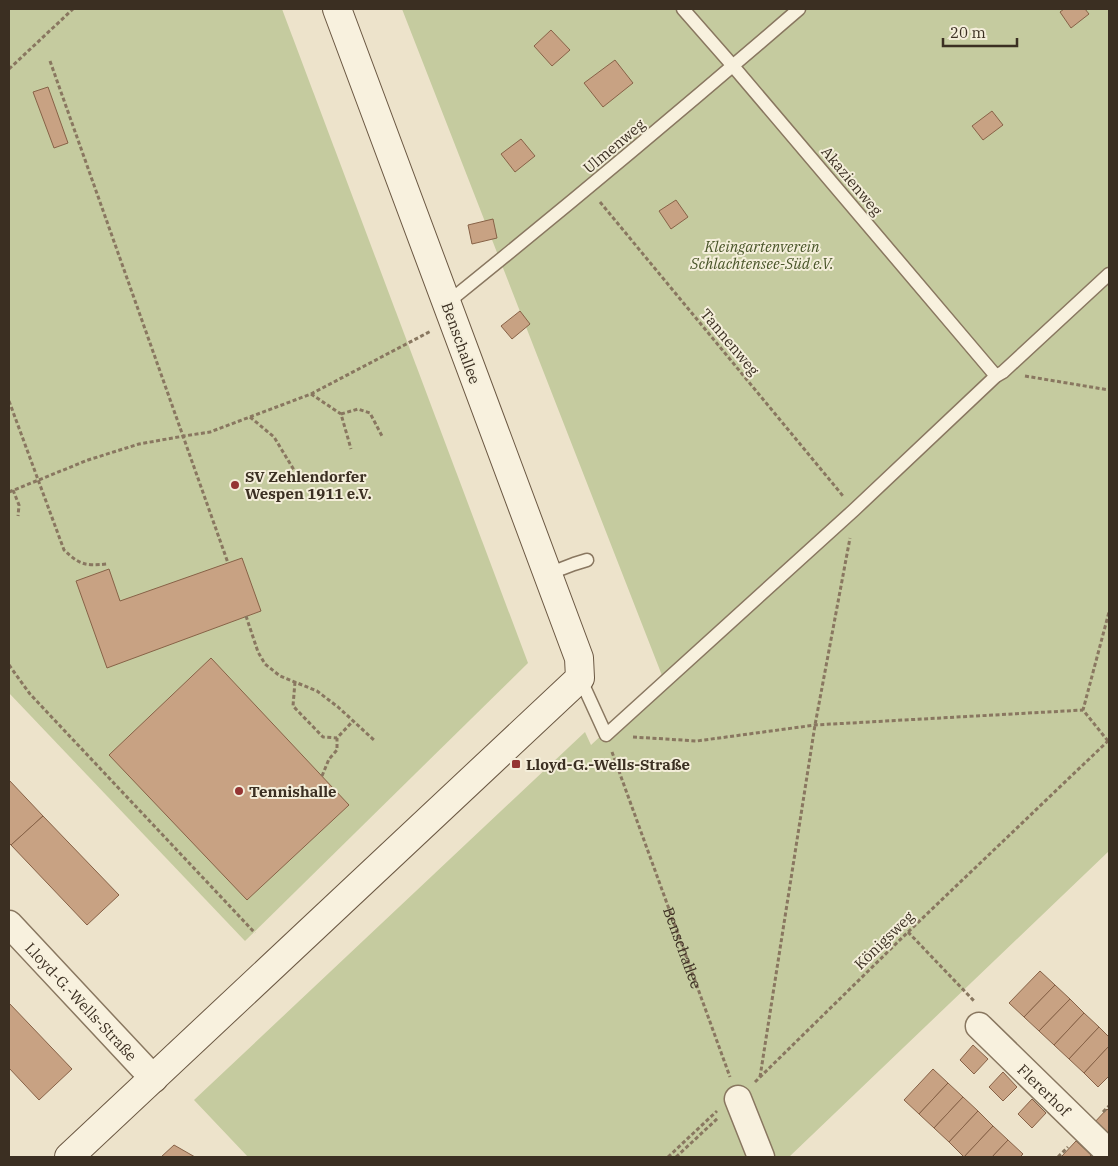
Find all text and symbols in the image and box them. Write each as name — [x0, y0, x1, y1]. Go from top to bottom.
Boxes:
scale bar — [943, 15, 1017, 47]
text: 20 m — [950, 23, 986, 42]
street label: Ulmenweg — [579, 115, 649, 177]
street label: Akazienweg — [818, 142, 886, 220]
park label: Kleingartenverein Schlachtensee-Süd e.V. — [689, 237, 834, 273]
street label: Benschallee — [437, 300, 485, 386]
street label: Tannenweg — [696, 305, 764, 379]
place label: SV Zehlendorfer Wespen 1911 e.V. — [245, 467, 372, 503]
marker: SV Zehlendorfer Wespen 1911 e.V. — [229, 479, 241, 491]
place label: Lloyd-G.-Wells-Straße — [526, 755, 690, 774]
marker: Lloyd-G.-Wells-Straße — [510, 758, 522, 770]
place label: Tennishalle — [249, 782, 337, 801]
marker: Tennishalle — [233, 785, 245, 797]
street label: Benschallee — [659, 904, 707, 991]
street label: Königsweg — [850, 907, 918, 973]
street label: Lloyd-G.-Wells-Straße — [21, 938, 141, 1065]
street label: Flererhof — [1014, 1060, 1075, 1120]

